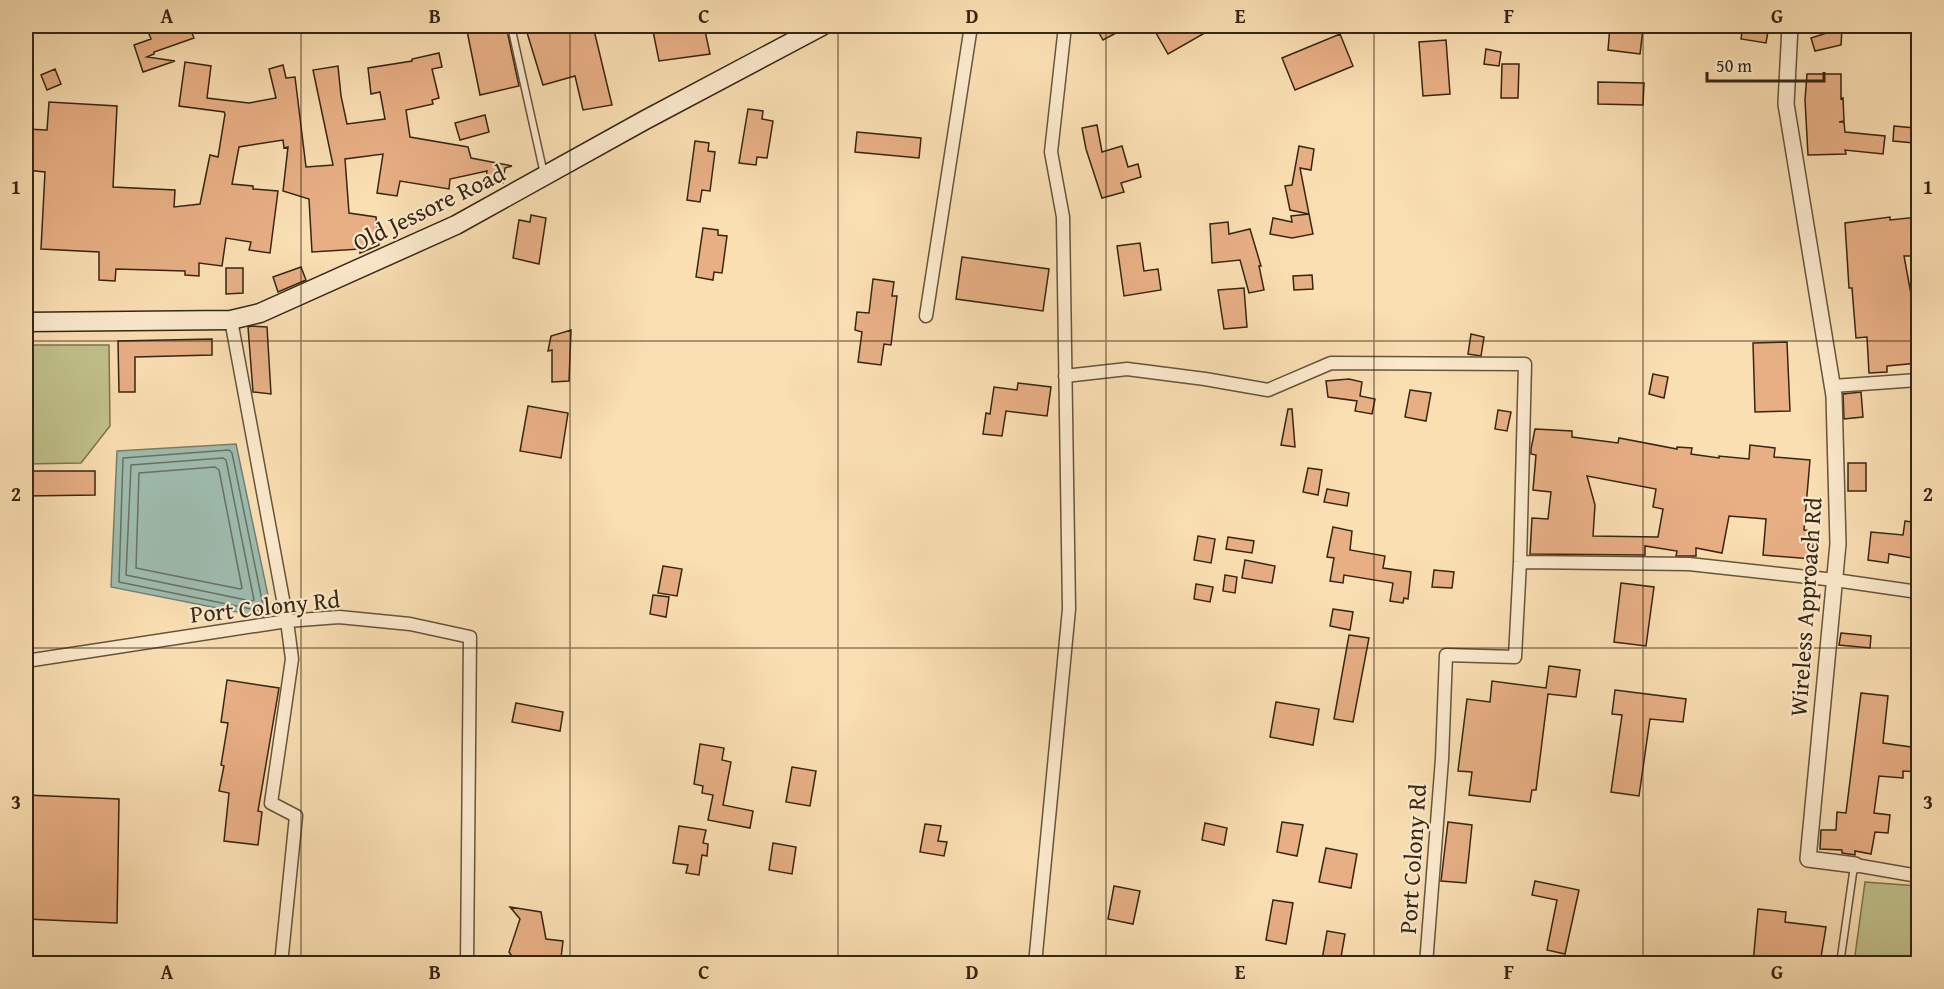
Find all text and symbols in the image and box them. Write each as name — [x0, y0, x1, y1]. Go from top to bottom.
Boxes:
text: A — [161, 1, 174, 30]
text: B — [429, 1, 441, 30]
text: C — [698, 1, 710, 30]
text: D — [965, 1, 979, 30]
text: E — [1235, 1, 1246, 30]
text: F — [1504, 1, 1514, 30]
text: G — [1771, 1, 1783, 30]
scale bar — [1707, 45, 1824, 83]
text: 50 m — [1716, 52, 1752, 79]
street label: Old Jessore Road — [347, 155, 511, 260]
text: 1 — [11, 172, 21, 201]
text: 1 — [1923, 172, 1933, 201]
text: 2 — [11, 479, 21, 508]
text: 2 — [1923, 479, 1933, 508]
street label: Wireless Approach Rd — [1780, 496, 1831, 718]
street label: Port Colony Rd — [188, 581, 342, 632]
street label: Port Colony Rd — [1390, 783, 1435, 935]
text: 3 — [11, 787, 21, 816]
text: 3 — [1923, 787, 1933, 816]
text: A — [161, 957, 174, 986]
text: B — [429, 957, 441, 986]
text: C — [698, 957, 710, 986]
text: D — [965, 957, 979, 986]
text: E — [1235, 957, 1246, 986]
text: F — [1504, 957, 1514, 986]
text: G — [1771, 957, 1783, 986]

